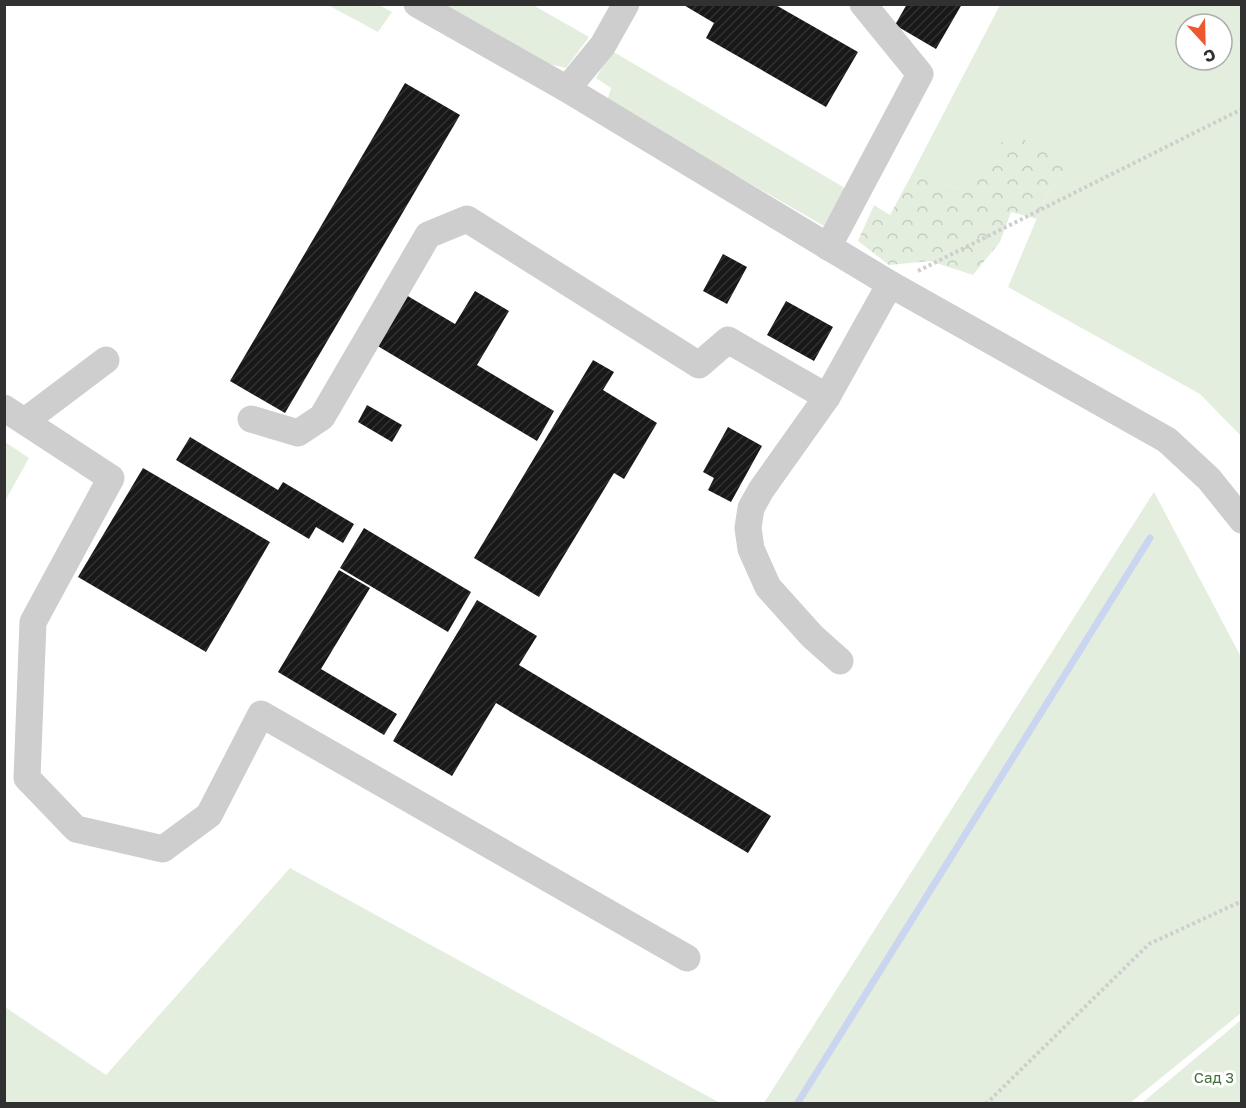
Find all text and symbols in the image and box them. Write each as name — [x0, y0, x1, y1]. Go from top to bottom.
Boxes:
north arrow — [1174, 12, 1234, 72]
text: С — [1201, 45, 1219, 67]
park label: Сад 3 — [1194, 1068, 1234, 1086]

